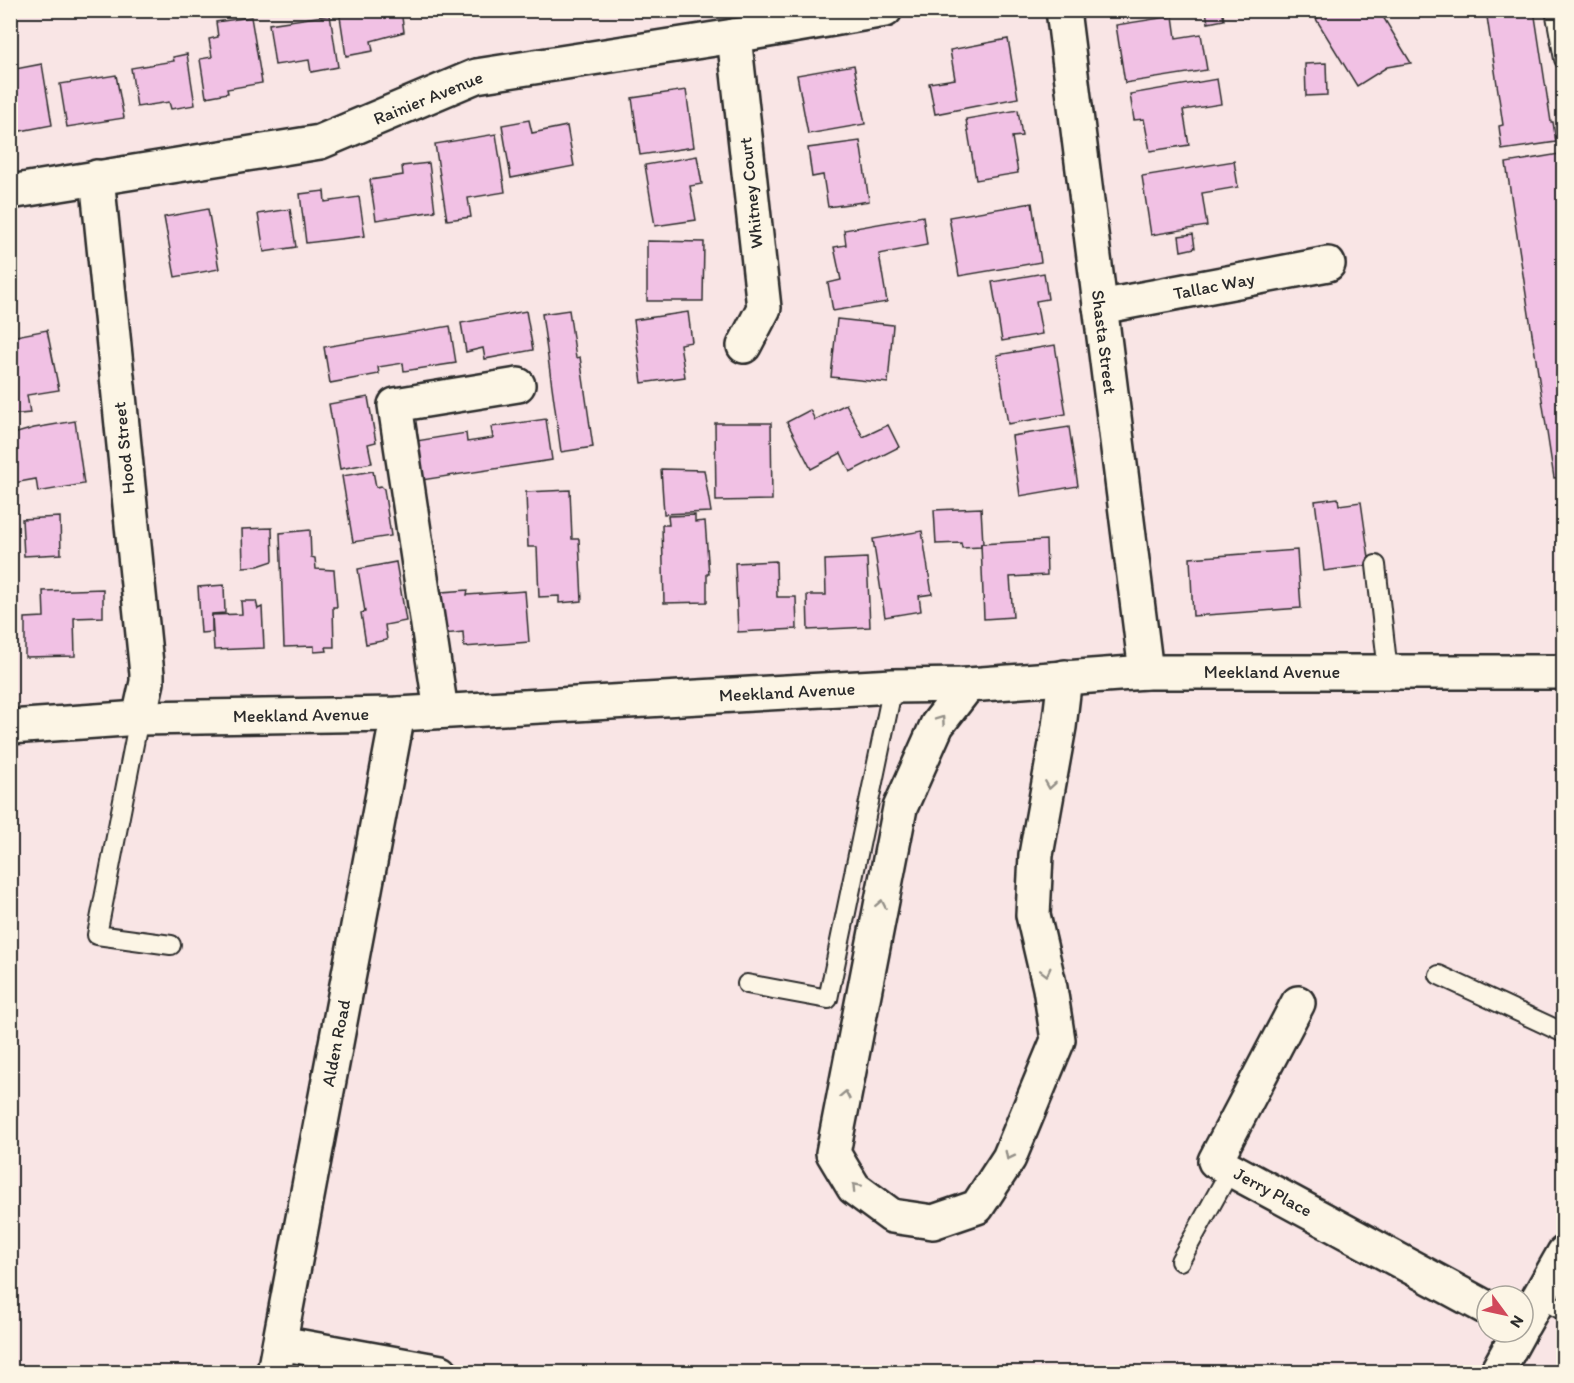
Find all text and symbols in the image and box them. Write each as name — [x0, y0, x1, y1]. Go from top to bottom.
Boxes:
street label: Rainier Avenue — [370, 66, 486, 130]
street label: Whitney Court — [734, 136, 768, 250]
street label: Tallac Way — [1171, 267, 1257, 305]
street label: Shasta Street — [1087, 289, 1121, 395]
street label: Hood Street — [108, 400, 140, 495]
street label: Meekland Avenue — [1204, 661, 1340, 683]
street label: Meekland Avenue — [718, 677, 856, 707]
street label: Meekland Avenue — [233, 703, 369, 727]
one-way arrow — [934, 716, 945, 727]
one-way arrow — [1044, 780, 1056, 789]
one-way arrow — [874, 899, 887, 909]
one-way arrow — [1039, 967, 1052, 977]
street label: Alden Road — [317, 997, 355, 1088]
one-way arrow — [838, 1091, 851, 1101]
one-way arrow — [1005, 1150, 1017, 1161]
street label: Jerry Place — [1230, 1162, 1316, 1222]
one-way arrow — [852, 1183, 863, 1194]
north arrow — [1475, 1284, 1535, 1344]
text: N — [1506, 1312, 1528, 1332]

